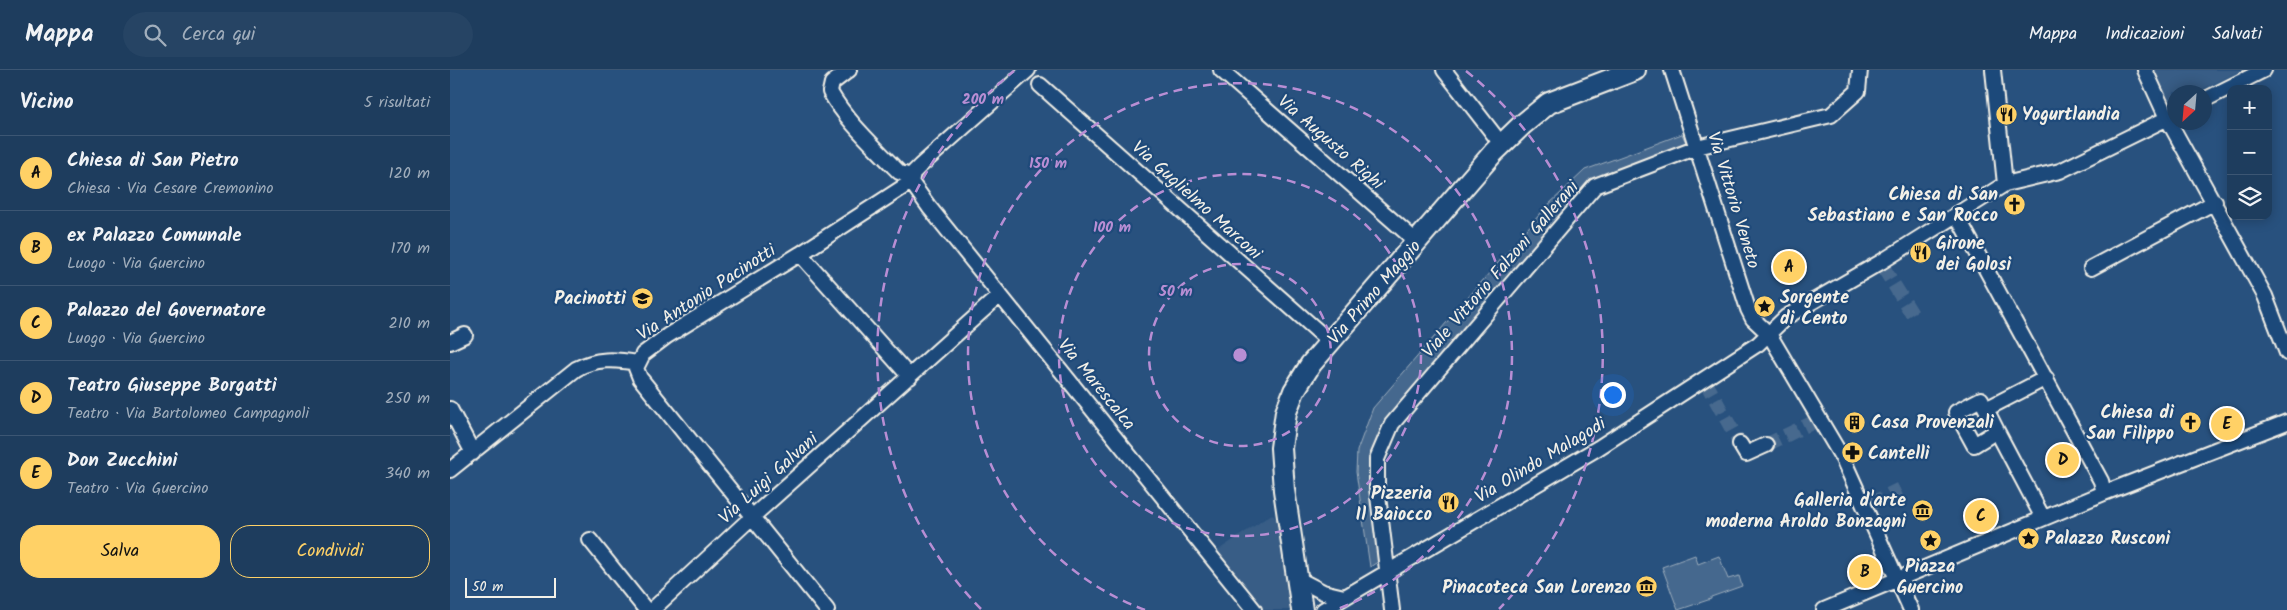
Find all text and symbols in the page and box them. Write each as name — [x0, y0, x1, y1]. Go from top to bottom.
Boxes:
search box — [123, 12, 473, 57]
text: Mappa — [25, 15, 93, 54]
text: Cerca qui — [181, 20, 255, 50]
text: Mappa — [2029, 20, 2077, 49]
text: Indicazioni — [2105, 20, 2184, 49]
text: Salvati — [2212, 20, 2262, 49]
icon: search — [141, 21, 169, 49]
north arrow — [2167, 85, 2212, 130]
map controls — [2227, 85, 2272, 220]
button: + — [2227, 85, 2272, 130]
text: Vicino — [20, 86, 74, 119]
text: 200 m — [962, 88, 1004, 112]
street label: Via Augusto Righi — [1270, 88, 1390, 198]
text: 5 risultati — [364, 90, 430, 115]
place label: Yogurtlandia — [2022, 101, 2120, 130]
restaurant icon: Yogurtlandia — [1994, 102, 2018, 126]
street label: Via Vittorio Veneto — [1698, 129, 1767, 272]
button: − — [2227, 130, 2272, 175]
street label: Via Guglielmo Marconi — [1124, 134, 1268, 268]
text: Chiesa di San Pietro — [67, 146, 239, 176]
text: 150 m — [1029, 152, 1067, 176]
text: A — [31, 161, 41, 186]
text: 120 m — [389, 161, 430, 186]
street label: Viale Vittorio Falzoni Gallerani — [1416, 174, 1587, 365]
button: layers — [2227, 175, 2272, 220]
text: Chiesa · Via Cesare Cremonino — [67, 176, 274, 201]
place label: Chiesa di San Sebastiano e San Rocco — [1808, 181, 1998, 231]
church icon: Chiesa di San Sebastiano e San Rocco — [2002, 192, 2026, 216]
text: 100 m — [1093, 216, 1131, 240]
text: ex Palazzo Comunale — [67, 221, 241, 251]
place label: Girone dei Golosi — [1936, 230, 2011, 280]
street label: Via Primo Maggio — [1321, 234, 1429, 352]
text: B — [31, 236, 41, 261]
text: 170 m — [390, 236, 430, 261]
street label: Via Antonio Pacinotti — [631, 237, 783, 349]
restaurant icon: Girone dei Golosi — [1908, 241, 1932, 265]
pin: A — [1773, 248, 1805, 286]
text: Luogo · Via Guercino — [67, 251, 205, 276]
text: 50 m — [1158, 280, 1193, 304]
place label: Sorgente di Cento — [1780, 284, 1849, 334]
place label: Pacinotti — [554, 285, 626, 314]
school or university icon: Pacinotti — [630, 286, 654, 310]
place icon: Sorgente di Cento — [1752, 295, 1776, 319]
text: Palazzo del Governatore — [67, 296, 266, 326]
text: C — [31, 311, 41, 336]
text: 210 m — [389, 311, 430, 336]
text: Luogo · Via Guercino — [67, 326, 205, 351]
street label: Via Marescalca — [1050, 333, 1142, 437]
centre of rings — [1231, 346, 1249, 364]
text: Teatro Giuseppe Borgatti — [67, 371, 277, 401]
your location — [1600, 382, 1626, 408]
text: D — [31, 386, 41, 411]
text: 250 m — [385, 386, 430, 411]
place label: Chiesa di San Filippo — [2087, 399, 2174, 449]
text: Teatro · Via Bartolomeo Campagnoli — [67, 401, 309, 426]
pin: E — [2211, 405, 2243, 443]
place label: Casa Provenzali — [1871, 409, 1994, 438]
street label: Via Olindo Malagodi — [1470, 410, 1613, 512]
building icon: Casa Provenzali — [1843, 410, 1867, 434]
church icon: Chiesa di San Filippo — [2178, 410, 2202, 434]
street label: Via Luigi Galvani — [712, 426, 826, 532]
place label: Cantelli — [1868, 440, 1930, 469]
pharmacy icon: Cantelli — [1840, 441, 1864, 465]
pin: D — [2047, 441, 2079, 479]
text: Don Zucchini — [67, 446, 177, 476]
text: E — [32, 461, 40, 486]
text: 340 m — [385, 461, 430, 486]
text: Teatro · Via Guercino — [67, 476, 209, 501]
place label: Pizzeria Il Baiocco — [1356, 480, 1432, 530]
place label: Galleria d'arte moderna Aroldo Bonzagni — [1706, 487, 1906, 537]
restaurant icon: Pizzeria Il Baiocco — [1436, 491, 1460, 515]
pin: C — [1965, 497, 1997, 535]
museum icon: Galleria d'arte moderna Aroldo Bonzagni — [1910, 498, 1934, 522]
button: Salva — [20, 525, 220, 578]
button: Condividi — [230, 525, 430, 578]
place label: Palazzo Rusconi — [2045, 525, 2170, 554]
place icon: Palazzo Rusconi — [2017, 526, 2041, 550]
place icon: Piazza Guercino — [1918, 529, 1942, 553]
pin: B — [1849, 553, 1881, 591]
place label: Piazza Guercino — [1897, 553, 1963, 603]
place label: Pinacoteca San Lorenzo — [1442, 574, 1631, 603]
scale bar — [465, 575, 556, 598]
museum icon: Pinacoteca San Lorenzo — [1635, 575, 1659, 599]
text: 50 m — [472, 576, 503, 598]

